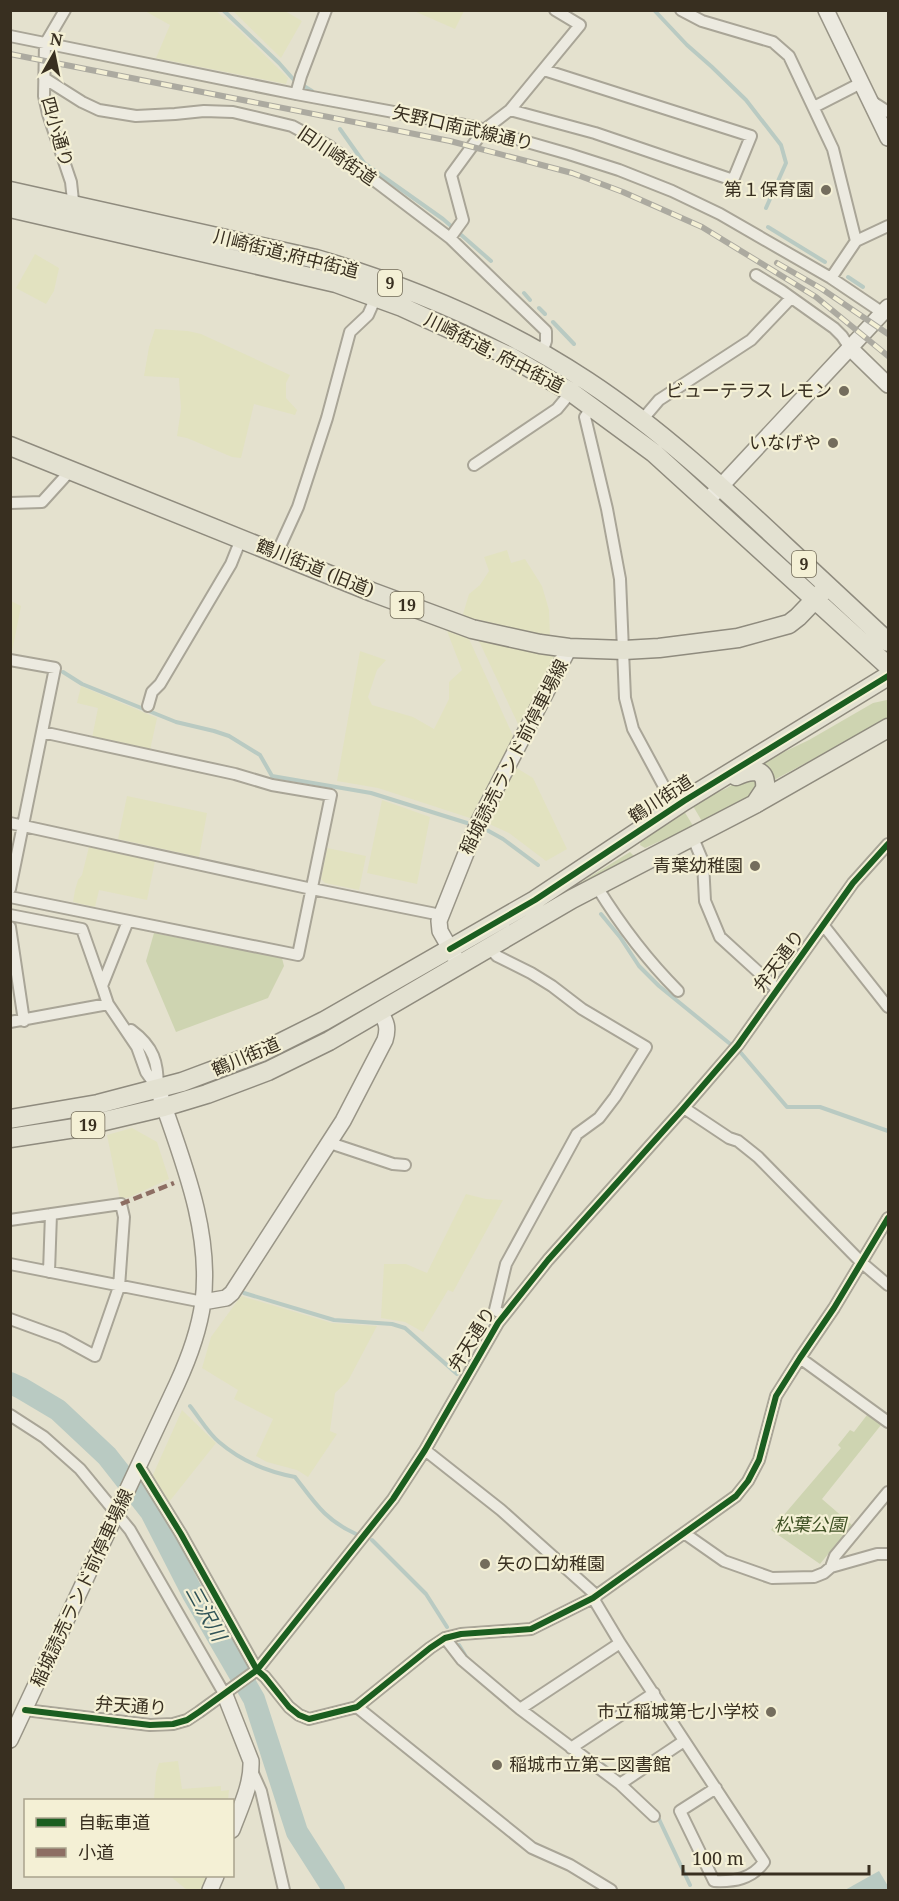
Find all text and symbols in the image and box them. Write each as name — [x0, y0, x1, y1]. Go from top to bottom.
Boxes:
north arrow — [24, 24, 84, 84]
text: N — [48, 27, 65, 51]
street label: 四小通り — [37, 94, 79, 170]
street label: 矢野口南武線通り — [390, 99, 536, 155]
street label: 旧川崎街道 — [294, 120, 382, 190]
place label: 第１保育園 — [724, 177, 814, 201]
marker: 第１保育園 — [819, 183, 833, 197]
street label: 川崎街道;府中街道 — [211, 223, 362, 283]
road number: 9 — [378, 270, 402, 296]
street label: 川崎街道; 府中街道 — [420, 306, 568, 398]
place label: ビューテラス レモン — [666, 378, 832, 402]
marker: ビューテラス レモン — [837, 384, 851, 398]
place label: いなげや — [749, 430, 821, 454]
marker: いなげや — [826, 436, 840, 450]
street label: 鶴川街道 (旧道) — [253, 533, 378, 602]
road number: 9 — [792, 551, 816, 577]
road number: 19 — [390, 592, 424, 618]
street label: 稲城読売ランド前停車場線 — [453, 655, 573, 858]
street label: 鶴川街道 — [624, 768, 697, 828]
place label: 青葉幼稚園 — [653, 853, 743, 877]
marker: 青葉幼稚園 — [748, 859, 762, 873]
street label: 弁天通り — [747, 924, 809, 996]
street label: 鶴川街道 — [208, 1031, 283, 1081]
road number: 19 — [72, 1112, 104, 1138]
street label: 弁天通り — [442, 1302, 500, 1375]
street label: 稲城読売ランド前停車場線 — [25, 1485, 138, 1691]
park label: 松葉公園 — [774, 1512, 849, 1536]
place label: 矢の口幼稚園 — [497, 1551, 605, 1575]
marker: 矢の口幼稚園 — [478, 1557, 492, 1571]
water label: 三沢川 — [180, 1580, 234, 1647]
street label: 弁天通り — [94, 1691, 168, 1719]
place label: 市立稲城第七小学校 — [597, 1699, 759, 1723]
marker: 市立稲城第七小学校 — [764, 1705, 778, 1719]
place label: 稲城市立第二図書館 — [509, 1752, 671, 1776]
marker: 稲城市立第二図書館 — [490, 1758, 504, 1772]
legend — [24, 1799, 234, 1877]
text: 自転車道 — [78, 1810, 150, 1834]
scale bar — [683, 1838, 869, 1876]
text: 小道 — [78, 1840, 114, 1864]
text: 100 m — [692, 1846, 744, 1870]

